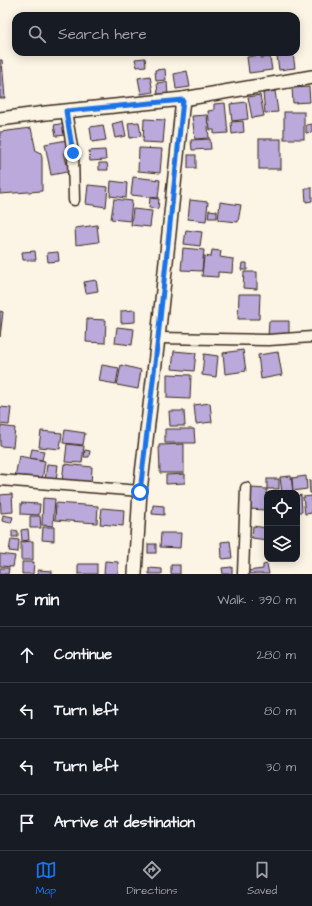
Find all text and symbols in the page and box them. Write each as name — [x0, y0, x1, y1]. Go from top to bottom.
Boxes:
search box — [12, 12, 300, 56]
icon: search — [26, 23, 48, 45]
text: Search here — [58, 24, 147, 45]
route end — [64, 144, 82, 162]
route start — [131, 483, 149, 501]
map controls — [264, 490, 300, 562]
button: locate — [264, 490, 300, 526]
button: layers — [264, 526, 300, 562]
text: 5 min — [16, 588, 59, 612]
text: Walk · 390 m — [217, 591, 296, 609]
icon: ahead — [16, 644, 38, 666]
text: Continue — [54, 644, 112, 665]
text: 280 m — [257, 646, 296, 664]
icon: left — [16, 700, 38, 722]
text: Turn left — [54, 700, 118, 721]
text: 80 m — [264, 702, 296, 720]
icon: left — [16, 756, 38, 778]
text: Turn left — [54, 756, 118, 777]
text: 30 m — [266, 758, 296, 776]
icon: arrive — [16, 812, 38, 834]
text: Arrive at destination — [54, 812, 195, 833]
tab: Map — [35, 859, 57, 898]
tab: Directions — [126, 859, 178, 898]
tab: Saved — [247, 859, 277, 898]

